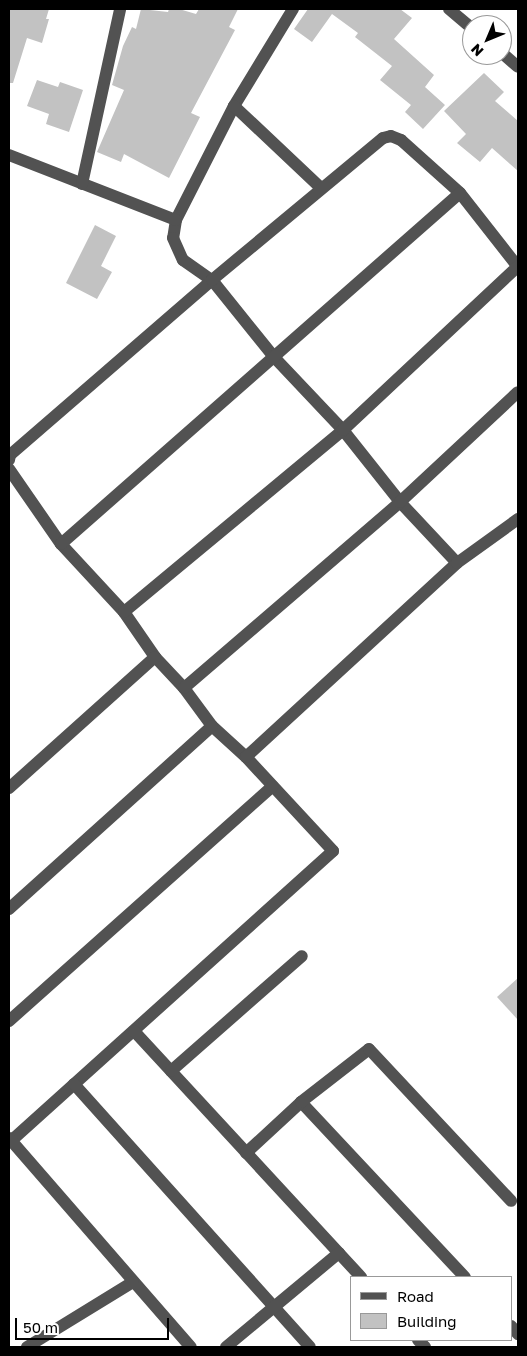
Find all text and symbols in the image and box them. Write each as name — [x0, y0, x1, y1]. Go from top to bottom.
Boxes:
north arrow — [462, 15, 512, 65]
text: N — [467, 40, 487, 60]
legend — [350, 1276, 512, 1341]
text: Road — [397, 1287, 434, 1305]
scale bar — [18, 1308, 171, 1340]
text: Building — [397, 1312, 457, 1330]
text: 50 m — [23, 1318, 58, 1336]

